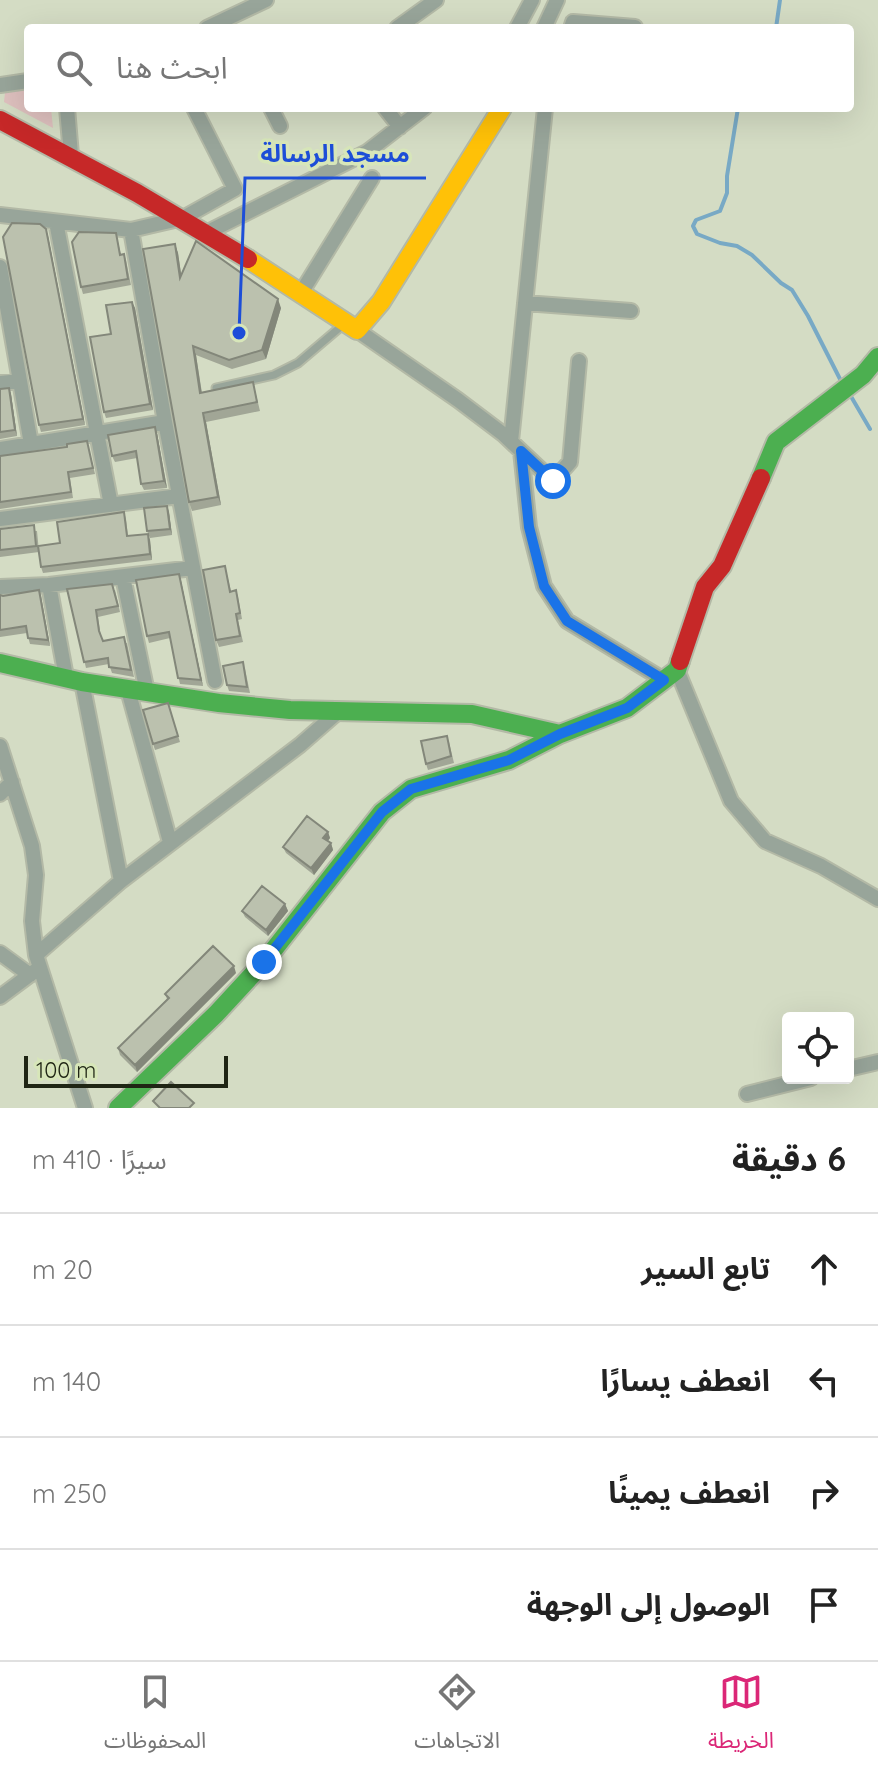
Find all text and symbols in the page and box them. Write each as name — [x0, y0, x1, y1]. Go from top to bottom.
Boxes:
search box — [24, 24, 854, 112]
icon: search — [52, 46, 96, 90]
text: ابحث هنا — [116, 48, 228, 86]
callout: مسجد الرسالة — [245, 130, 426, 178]
text: مسجد الرسالة — [260, 138, 410, 168]
route start — [535, 463, 571, 499]
route end — [246, 944, 282, 980]
map controls — [782, 1012, 854, 1084]
button: locate — [782, 1012, 854, 1084]
scale bar — [24, 1052, 228, 1088]
text: 100 m — [36, 1056, 96, 1084]
text: 6 دقيقة — [732, 1137, 846, 1180]
text: سيرًا · 410 m — [32, 1143, 167, 1176]
icon: ahead — [802, 1247, 846, 1291]
text: تابع السير — [641, 1249, 770, 1287]
text: 20 m — [32, 1253, 93, 1286]
icon: left — [802, 1359, 846, 1403]
text: انعطف يسارًا — [600, 1361, 770, 1399]
text: 140 m — [32, 1365, 101, 1398]
icon: right — [802, 1471, 846, 1515]
text: انعطف يمينًا — [608, 1473, 770, 1511]
text: 250 m — [32, 1477, 107, 1510]
icon: arrive — [802, 1583, 846, 1627]
text: الوصول إلى الوجهة — [527, 1585, 770, 1623]
tab: المحفوظات — [104, 1670, 206, 1764]
tab: الاتجاهات — [414, 1670, 500, 1764]
tab: الخريطة — [708, 1670, 774, 1764]

